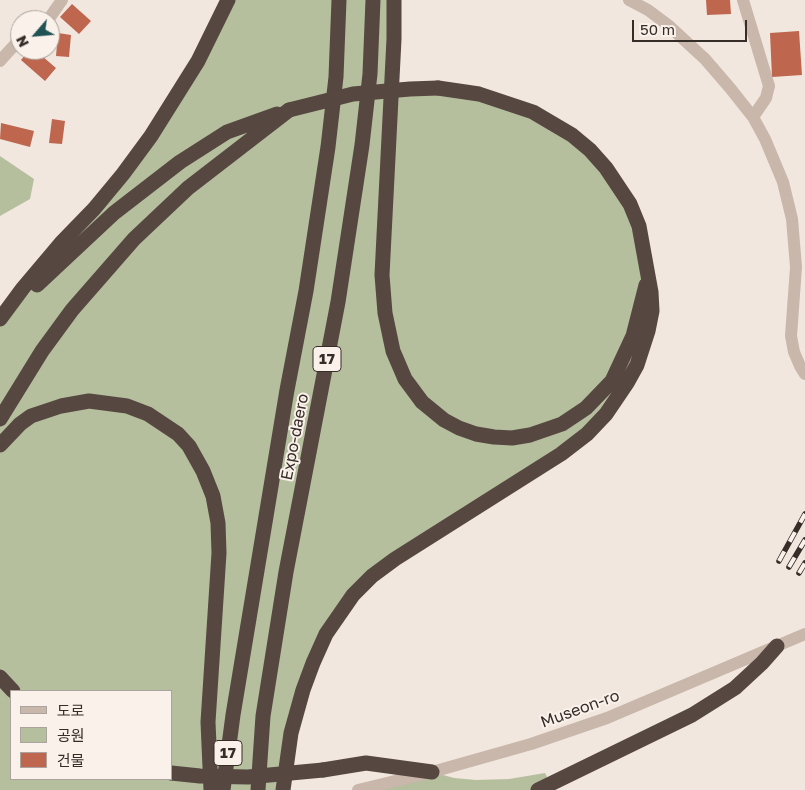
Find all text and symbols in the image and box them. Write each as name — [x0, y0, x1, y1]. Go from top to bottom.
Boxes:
north arrow — [10, 10, 60, 60]
scale bar — [635, 10, 750, 42]
text: 50 m — [640, 20, 675, 38]
text: N — [12, 33, 32, 50]
road number: 17 — [313, 346, 341, 372]
street label: Expo-daero — [277, 392, 313, 482]
street label: Museon-ro — [538, 686, 622, 732]
legend — [10, 690, 172, 780]
text: 도로 — [57, 701, 85, 719]
text: 공원 — [57, 726, 85, 744]
road number: 17 — [214, 740, 242, 766]
text: 건물 — [57, 751, 85, 769]

